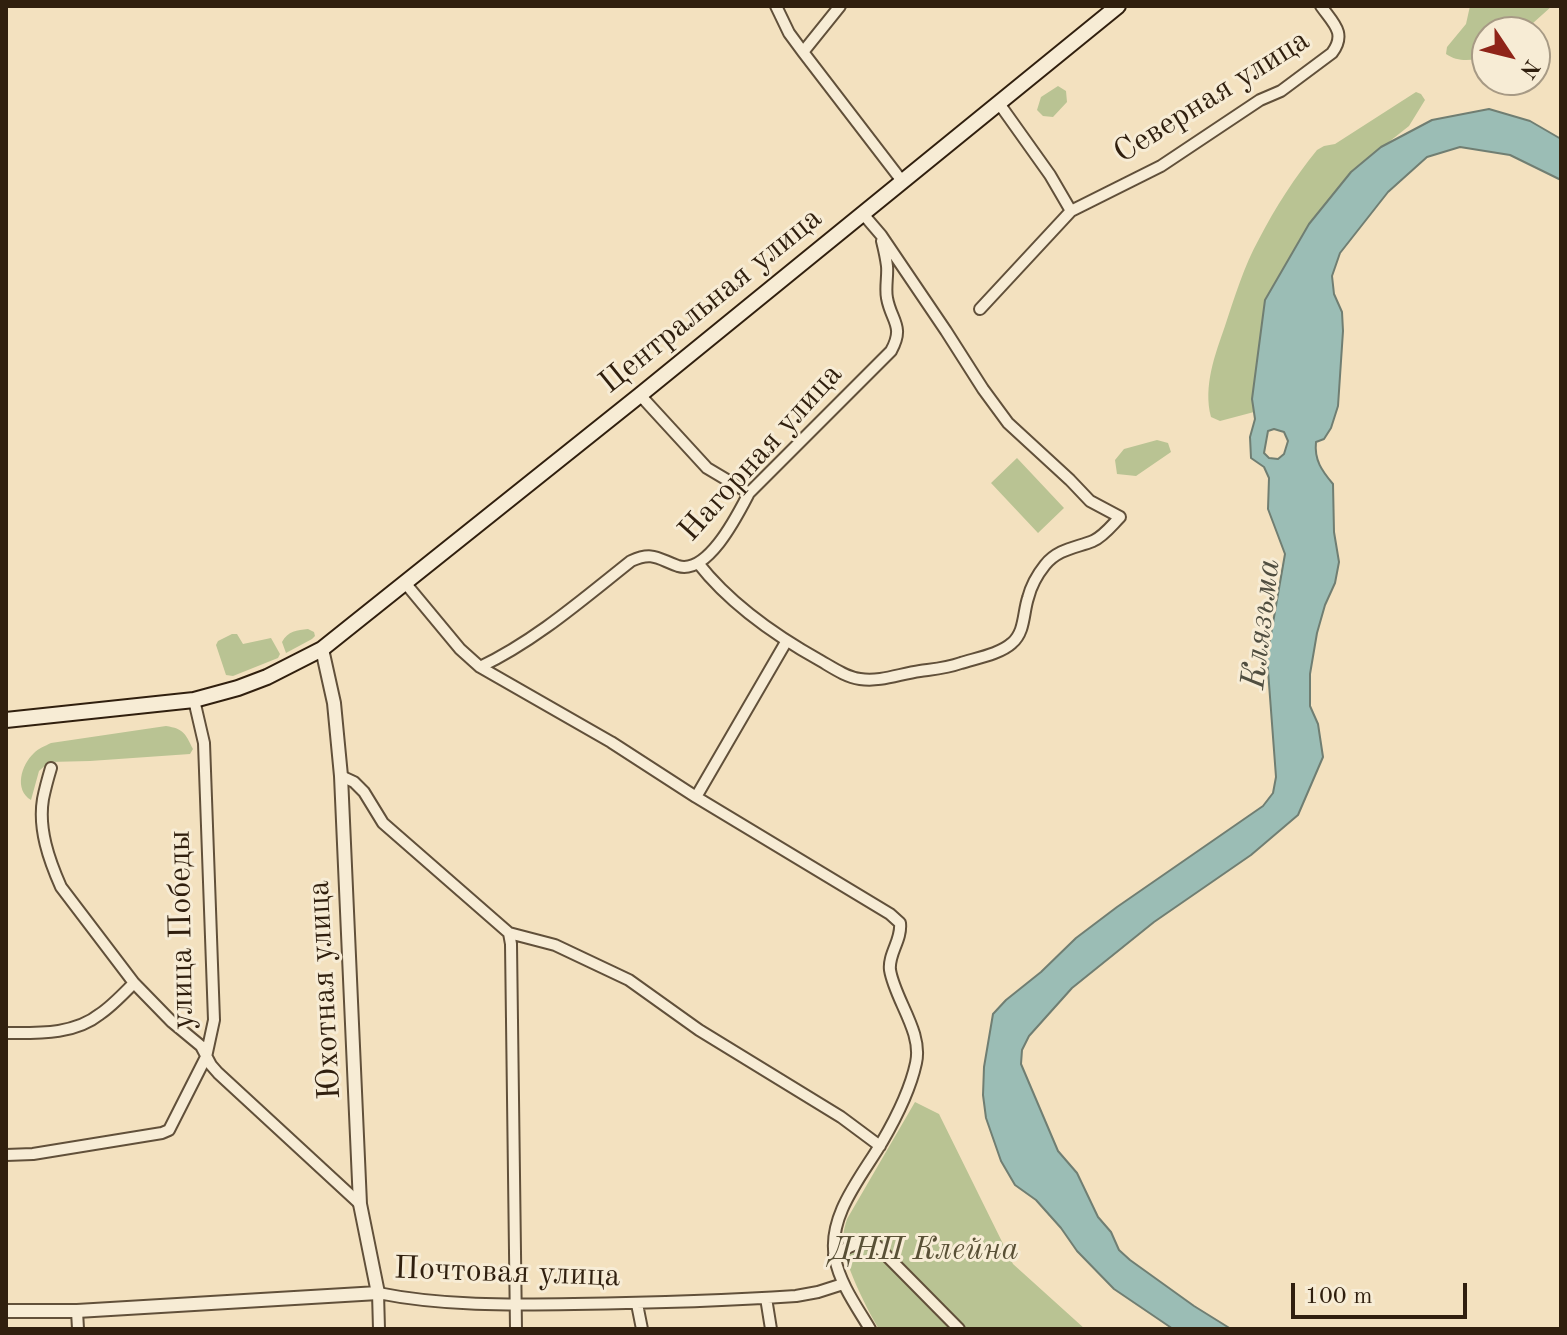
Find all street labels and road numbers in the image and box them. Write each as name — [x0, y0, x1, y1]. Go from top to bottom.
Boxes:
street label: Северная улица — [1107, 21, 1317, 173]
street label: Центральная улица — [592, 199, 830, 403]
street label: Нагорная улица — [671, 356, 851, 550]
street label: улица Победы — [161, 830, 203, 1030]
street label: Юхотная улица — [300, 879, 350, 1101]
street label: Почтовая улица — [393, 1250, 621, 1296]

